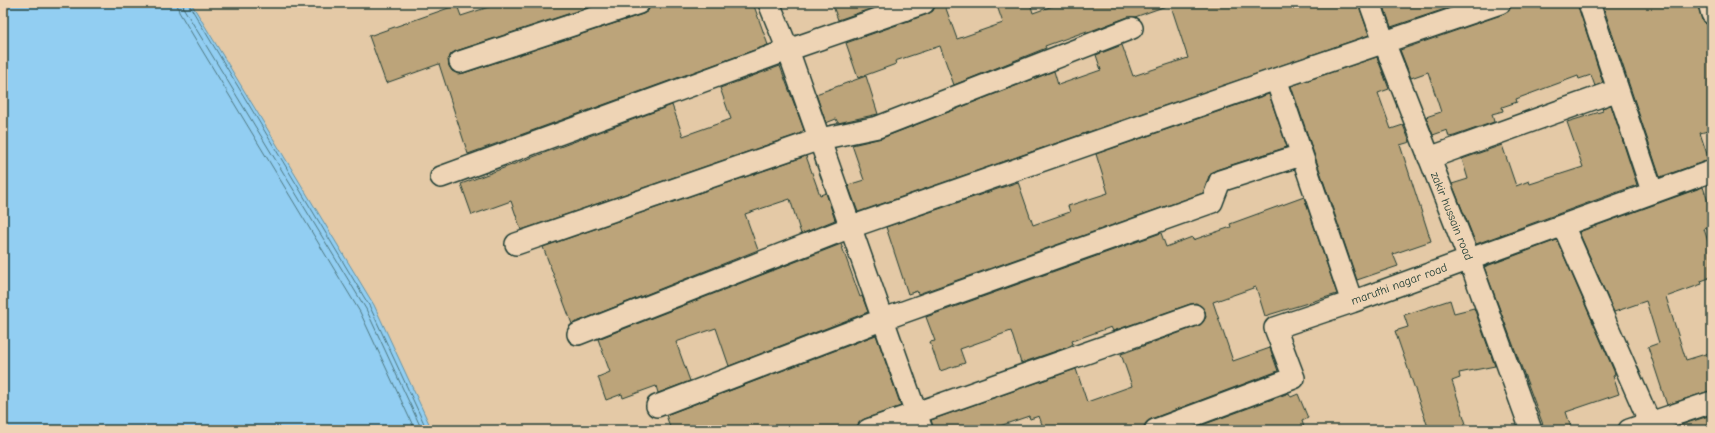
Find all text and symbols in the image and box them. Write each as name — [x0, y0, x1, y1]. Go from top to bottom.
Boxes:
street label: zakir hussain road — [1428, 170, 1476, 262]
street label: maruthi nagar road — [1349, 260, 1449, 308]

